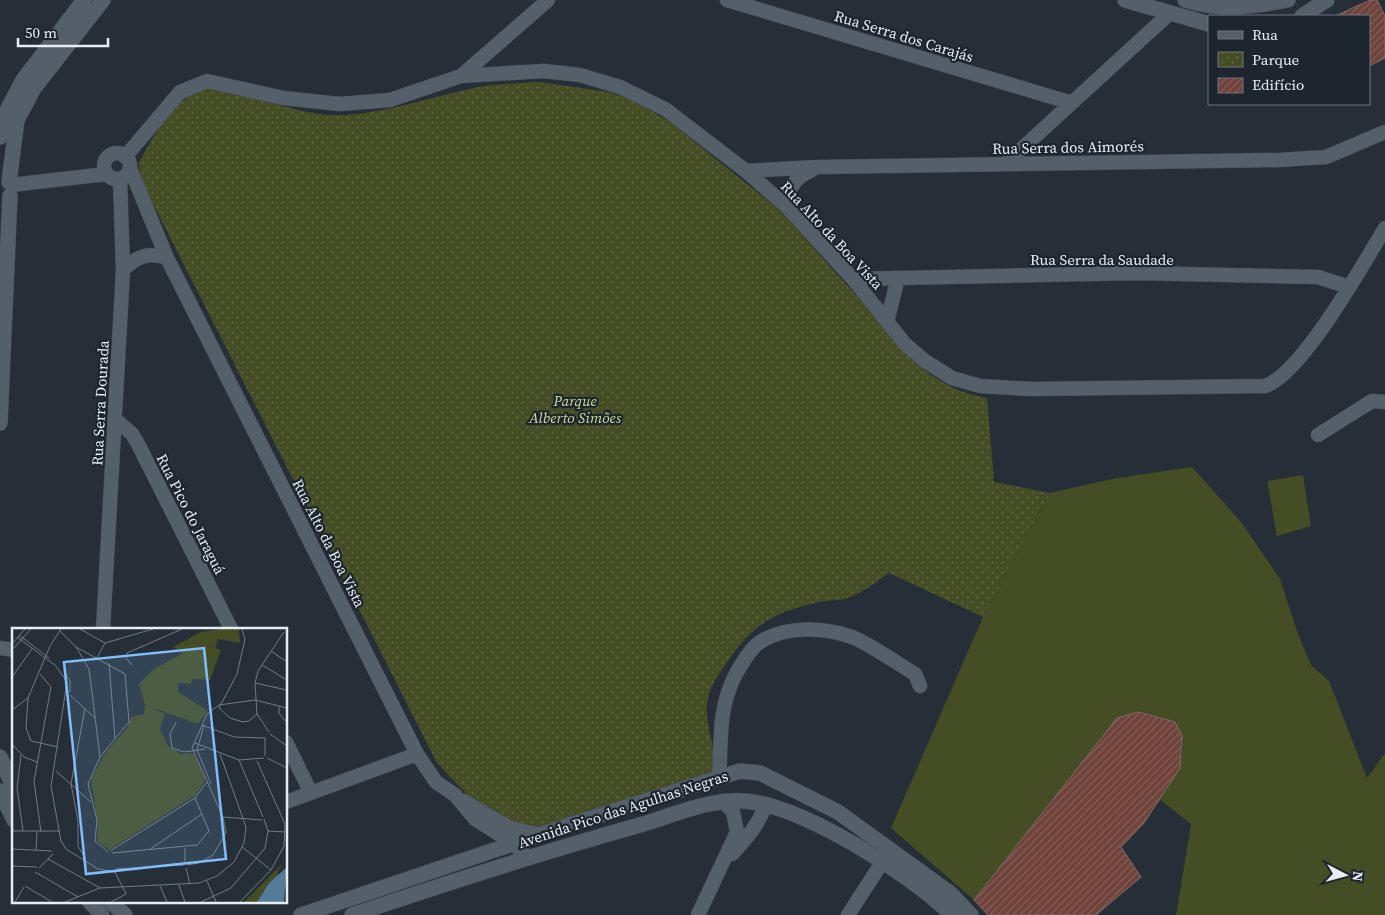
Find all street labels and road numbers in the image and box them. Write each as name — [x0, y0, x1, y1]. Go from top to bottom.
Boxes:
street label: Rua Serra dos Carajás — [832, 5, 976, 67]
street label: Rua Serra dos Aimorés — [992, 135, 1144, 159]
street label: Rua Alto da Boa Vista — [776, 176, 888, 294]
street label: Rua Serra da Saudade — [1030, 249, 1174, 270]
street label: Rua Serra Dourada — [86, 339, 114, 466]
street label: Rua Pico do Jaraguá — [151, 450, 231, 578]
street label: Rua Alto da Boa Vista — [288, 475, 371, 611]
street label: Avenida Pico das Agulhas Negras — [515, 765, 731, 853]

